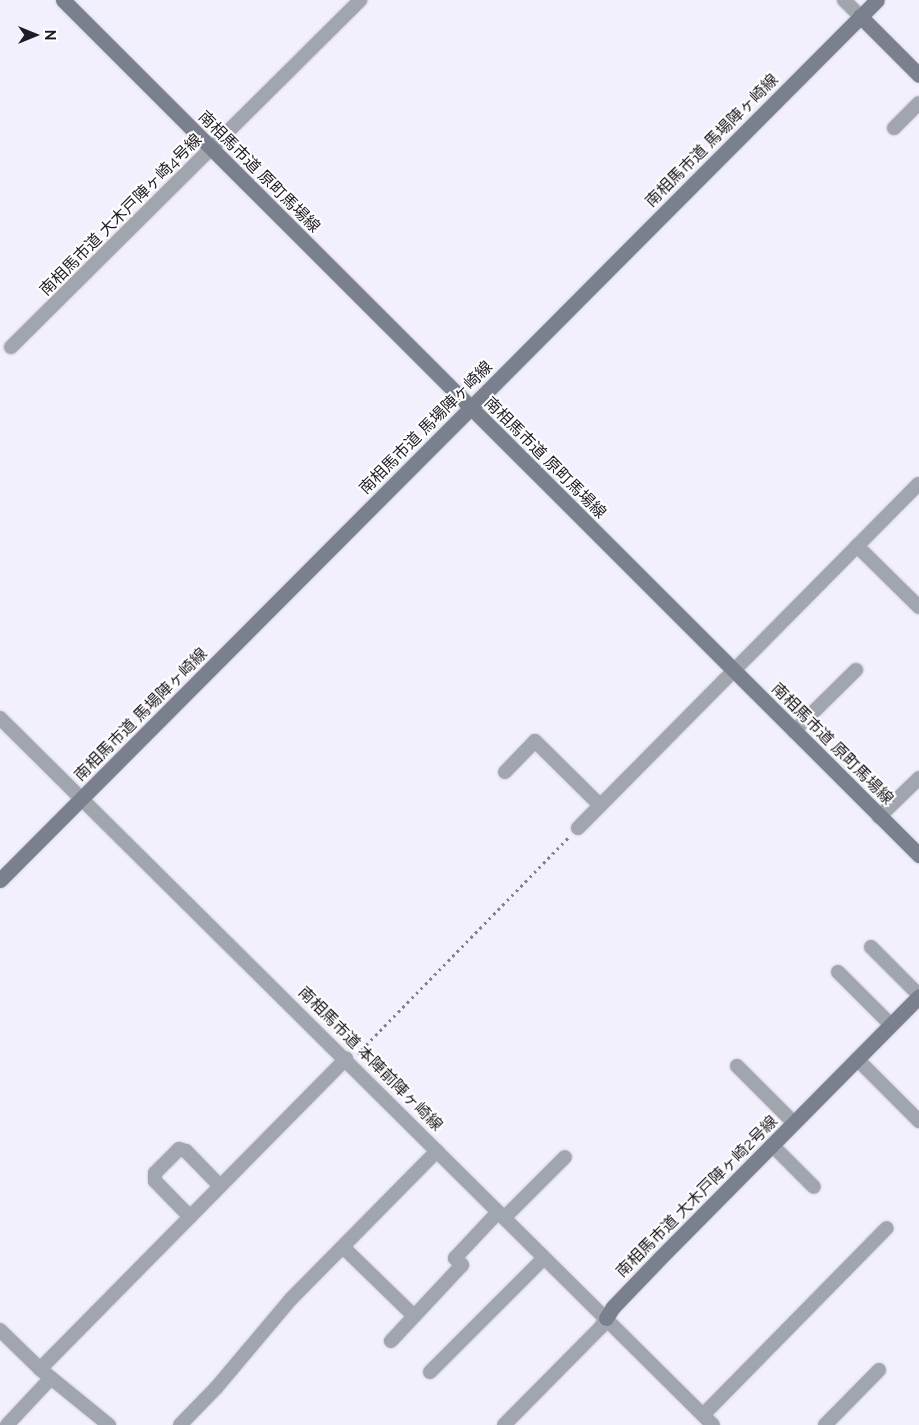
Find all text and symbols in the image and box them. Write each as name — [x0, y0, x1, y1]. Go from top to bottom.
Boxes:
north arrow — [10, 10, 60, 60]
text: N — [42, 30, 58, 40]
street label: 南相馬市道 馬場陣ヶ崎線 — [642, 71, 782, 211]
street label: 南相馬市道 原町馬場線 — [194, 107, 324, 237]
street label: 南相馬市道 大木戸陣ヶ崎4号線 — [36, 130, 206, 300]
street label: 南相馬市道 馬場陣ヶ崎線 — [356, 358, 496, 498]
street label: 南相馬市道 原町馬場線 — [480, 393, 610, 523]
street label: 南相馬市道 馬場陣ヶ崎線 — [71, 645, 211, 785]
street label: 南相馬市道 原町馬場線 — [767, 679, 897, 809]
street label: 南相馬市道 本陣前陣ヶ崎線 — [294, 983, 446, 1135]
street label: 南相馬市道 大木戸陣ヶ崎2号線 — [612, 1112, 782, 1282]

